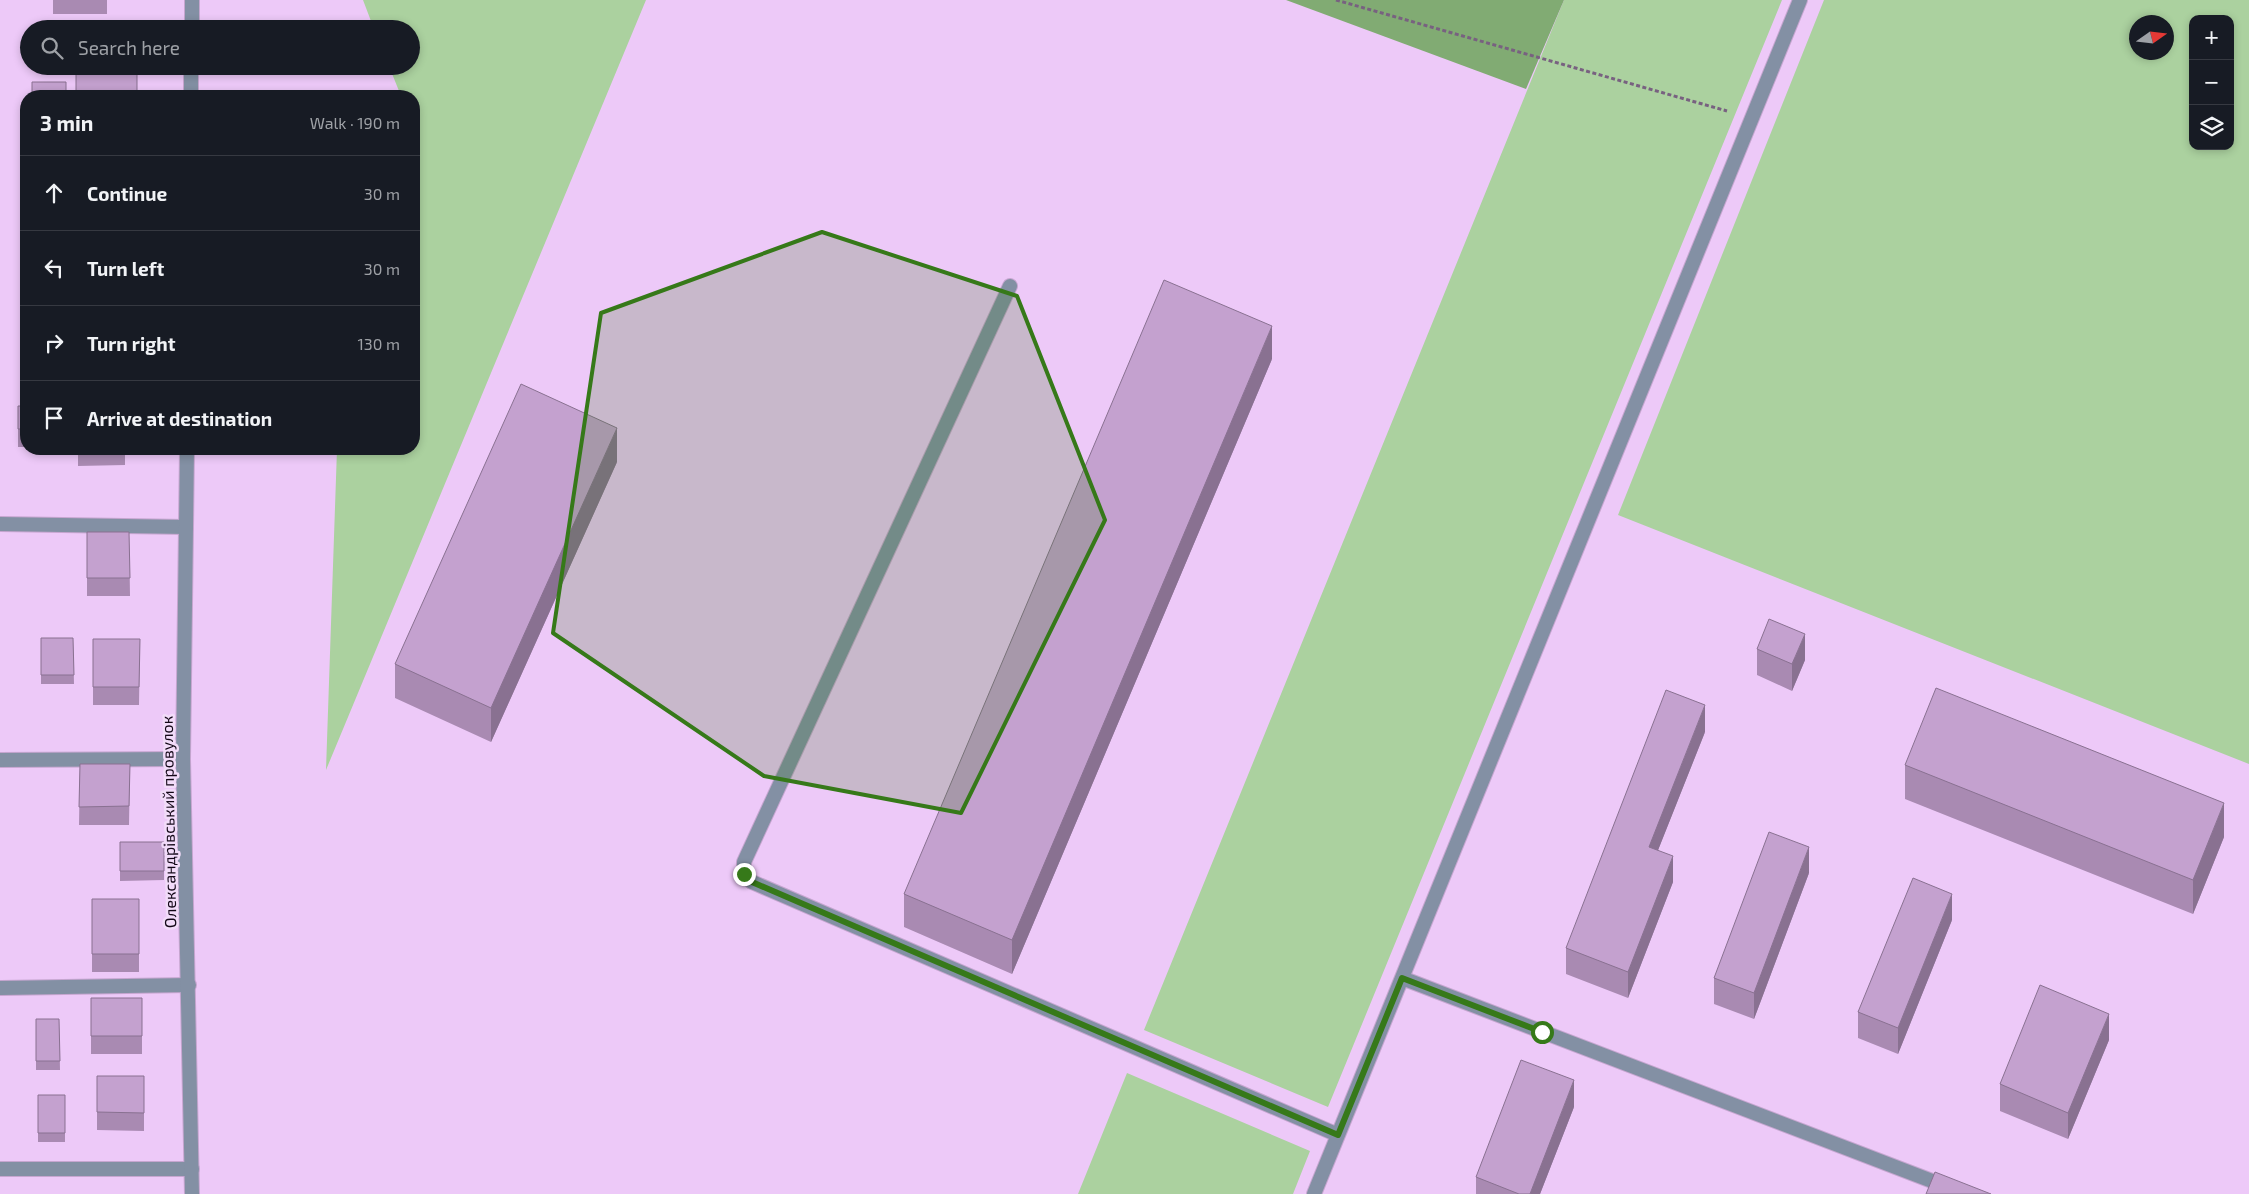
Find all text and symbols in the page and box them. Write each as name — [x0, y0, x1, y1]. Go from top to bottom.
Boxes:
north arrow — [2129, 15, 2174, 60]
map controls — [2189, 15, 2234, 150]
button: + — [2189, 15, 2234, 60]
search box — [20, 20, 420, 75]
icon: search — [38, 34, 66, 62]
text: Search here — [78, 36, 180, 59]
button: − — [2189, 60, 2234, 105]
button: layers — [2189, 105, 2234, 150]
text: 3 min — [40, 110, 93, 135]
text: Walk · 190 m — [310, 113, 400, 132]
icon: ahead — [40, 179, 68, 207]
text: Continue — [87, 182, 167, 205]
text: 30 m — [364, 184, 400, 203]
icon: left — [40, 254, 68, 282]
text: Turn left — [87, 257, 164, 280]
text: 30 m — [364, 259, 400, 278]
icon: right — [40, 329, 68, 357]
text: Turn right — [87, 332, 175, 355]
text: 130 m — [358, 334, 400, 353]
icon: arrive — [40, 404, 68, 432]
text: Arrive at destination — [87, 407, 272, 430]
street label: Олександрівський провулок — [157, 715, 180, 928]
route end — [733, 863, 756, 886]
route start — [1531, 1021, 1554, 1044]

